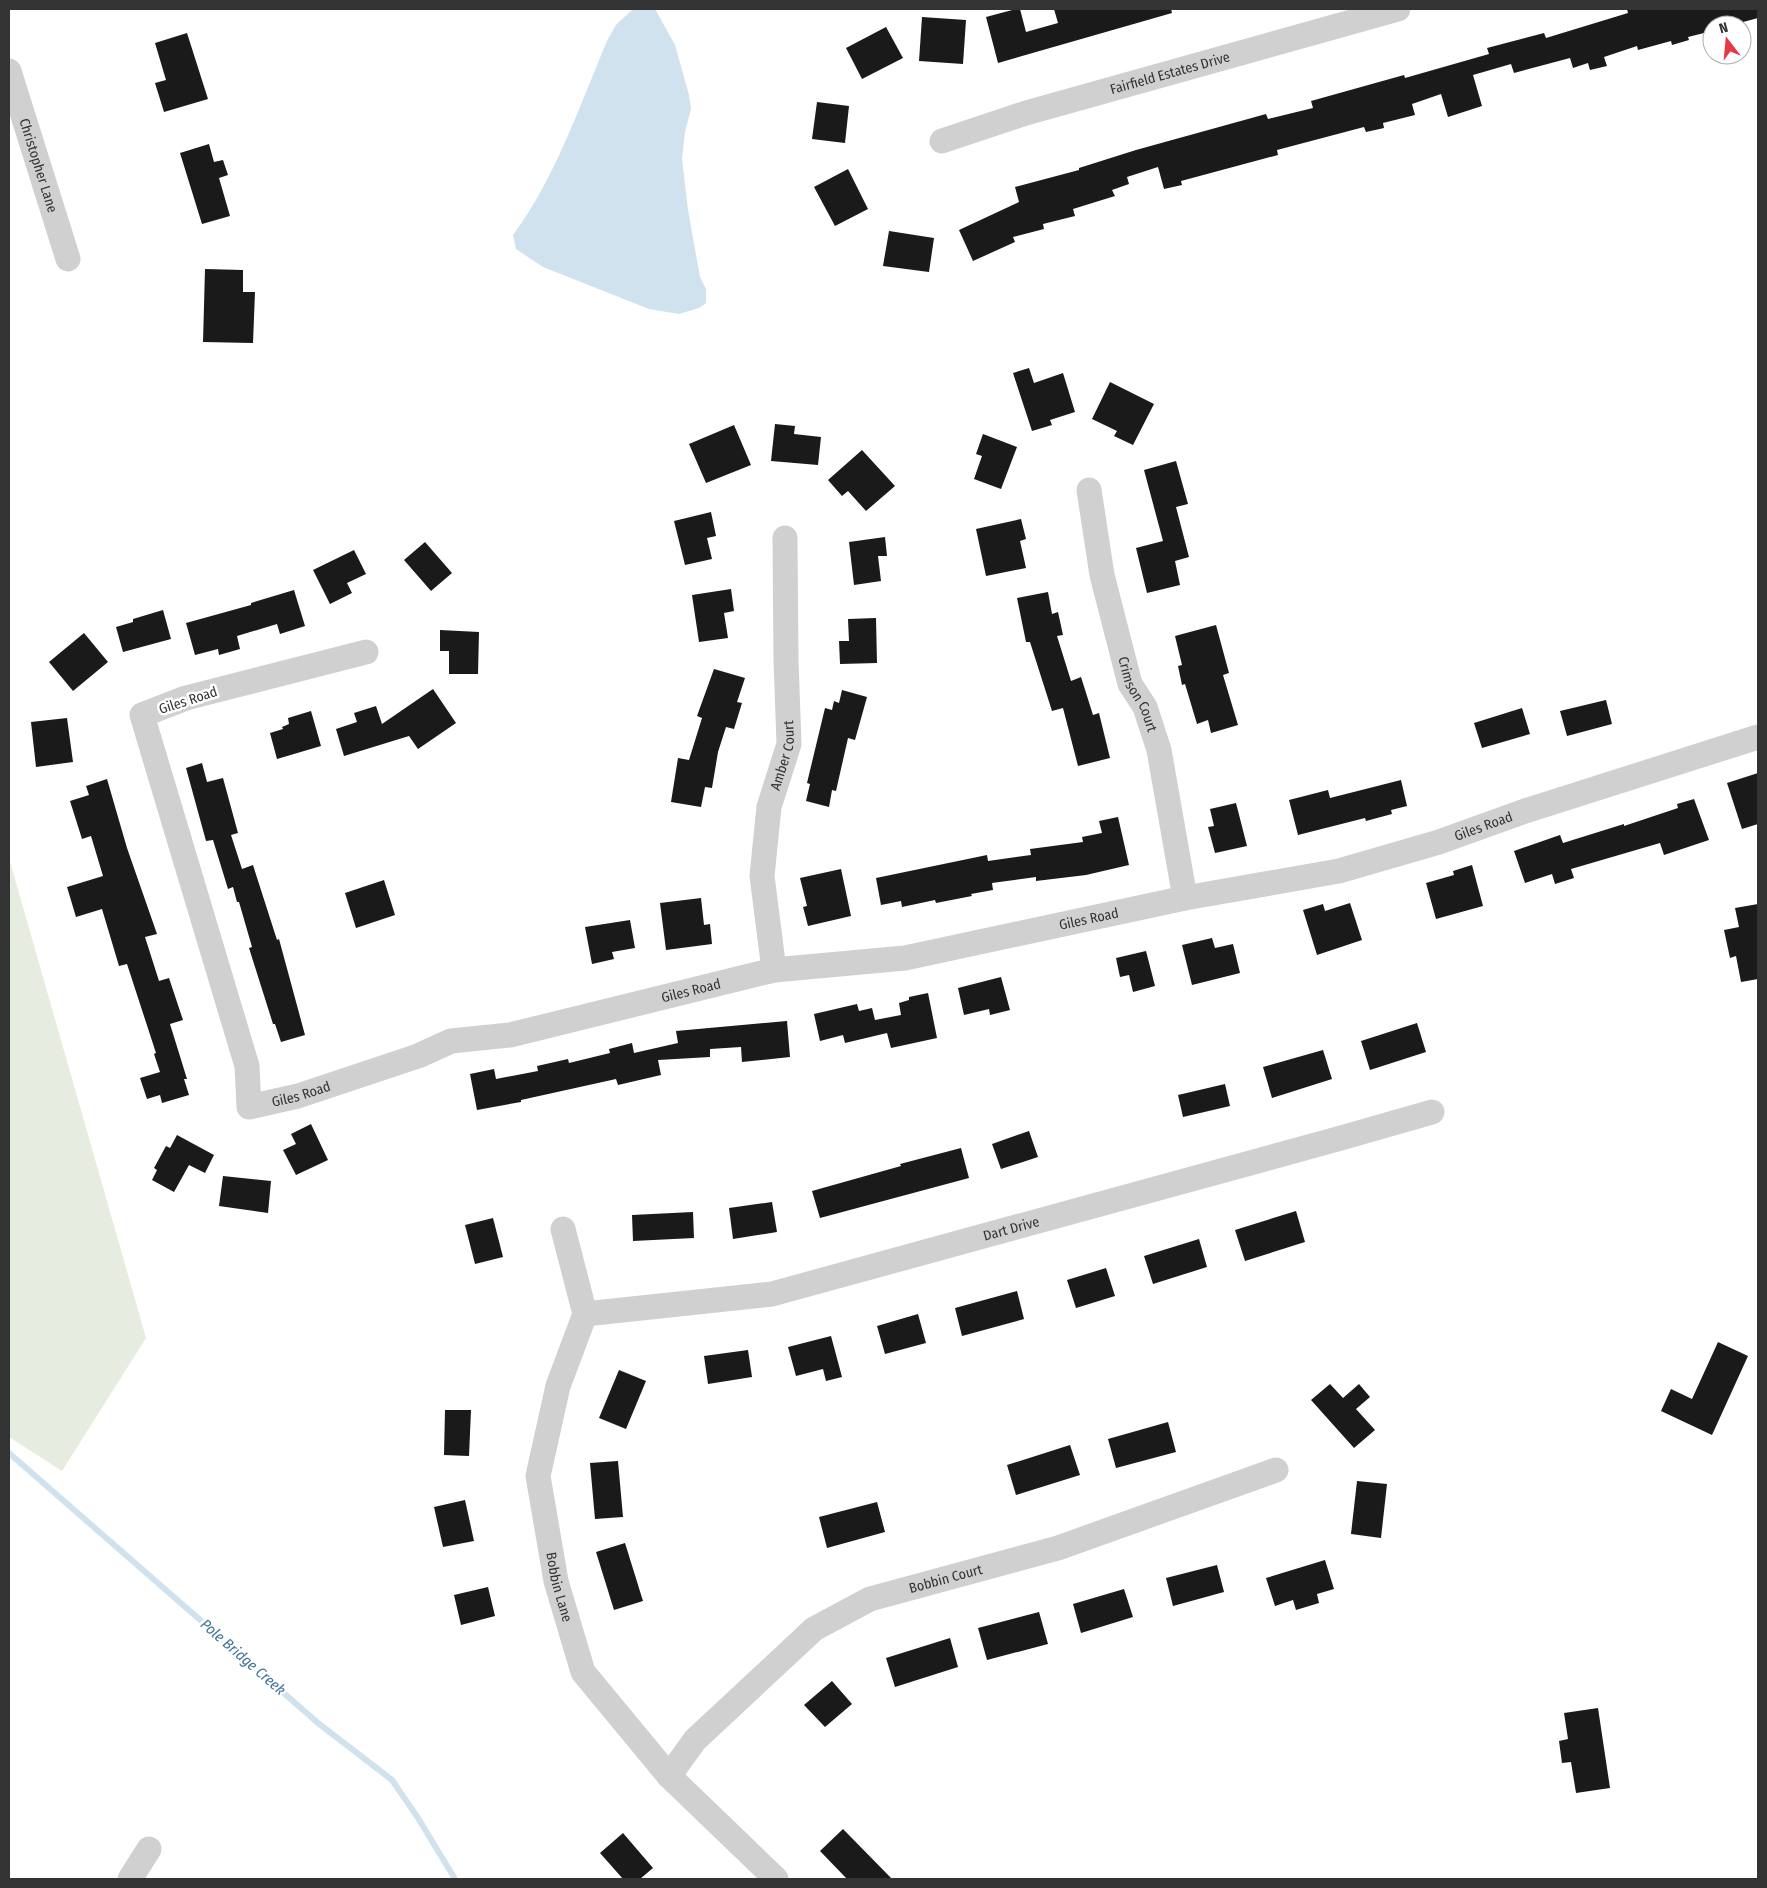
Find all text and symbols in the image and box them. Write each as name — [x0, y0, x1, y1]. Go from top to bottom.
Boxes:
north arrow — [1702, 15, 1752, 65]
text: N — [1717, 19, 1730, 37]
street label: Fairfield Estates Drive — [1108, 48, 1232, 98]
street label: Christopher Lane — [15, 116, 61, 215]
street label: Crimson Court — [1114, 655, 1161, 735]
street label: Giles Road — [157, 683, 219, 718]
street label: Amber Court — [767, 720, 798, 793]
street label: Giles Road — [1452, 808, 1515, 845]
street label: Giles Road — [1058, 904, 1120, 934]
street label: Giles Road — [660, 975, 722, 1006]
street label: Giles Road — [270, 1078, 333, 1111]
street label: Dart Drive — [981, 1213, 1041, 1245]
street label: Bobbin Lane — [542, 1551, 576, 1624]
street label: Bobbin Court — [907, 1561, 985, 1597]
water label: Pole Bridge Creek — [197, 1615, 290, 1699]

